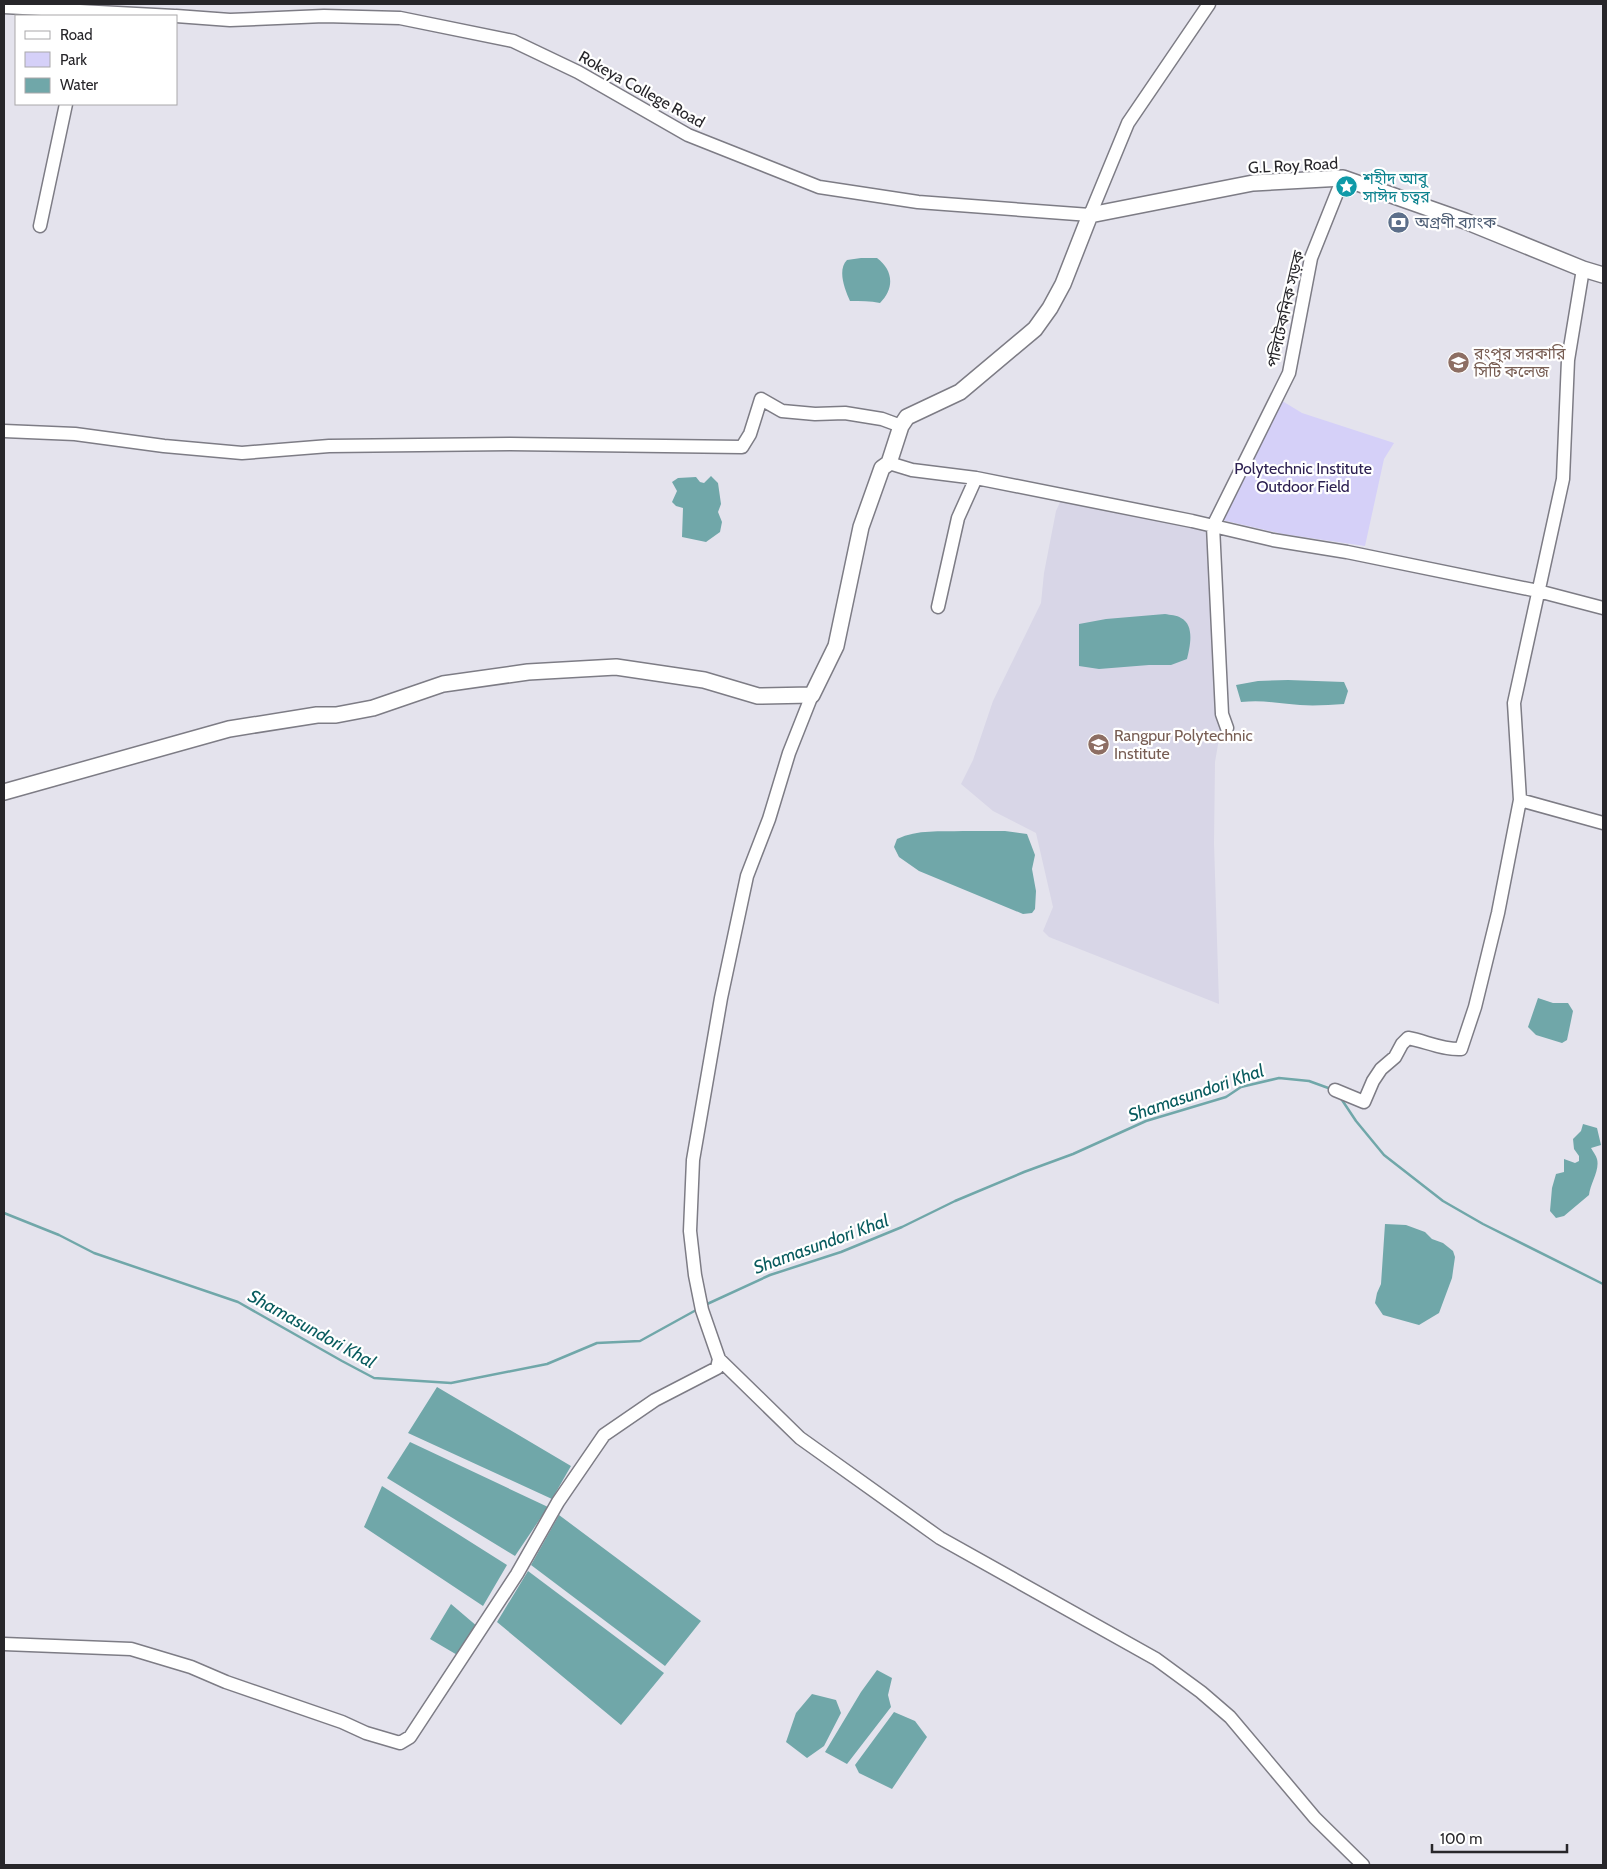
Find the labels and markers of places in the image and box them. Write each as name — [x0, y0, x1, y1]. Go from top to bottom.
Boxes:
place label: শহীদ আবু সাঈদ চত্বর — [1362, 169, 1430, 206]
place icon: শহীদ আবু সাঈদ চত্বর — [1335, 175, 1359, 199]
bank icon: অগ্রণী ব্যাংক — [1387, 210, 1411, 234]
place label: অগ্রণী ব্যাংক — [1414, 213, 1497, 232]
place label: রংপুর সরকারি সিটি কলেজ — [1473, 344, 1566, 381]
school or university icon: রংপুর সরকারি সিটি কলেজ — [1446, 350, 1470, 374]
place label: Rangpur Polytechnic Institute — [1114, 726, 1253, 763]
school or university icon: Rangpur Polytechnic Institute — [1086, 732, 1110, 756]

